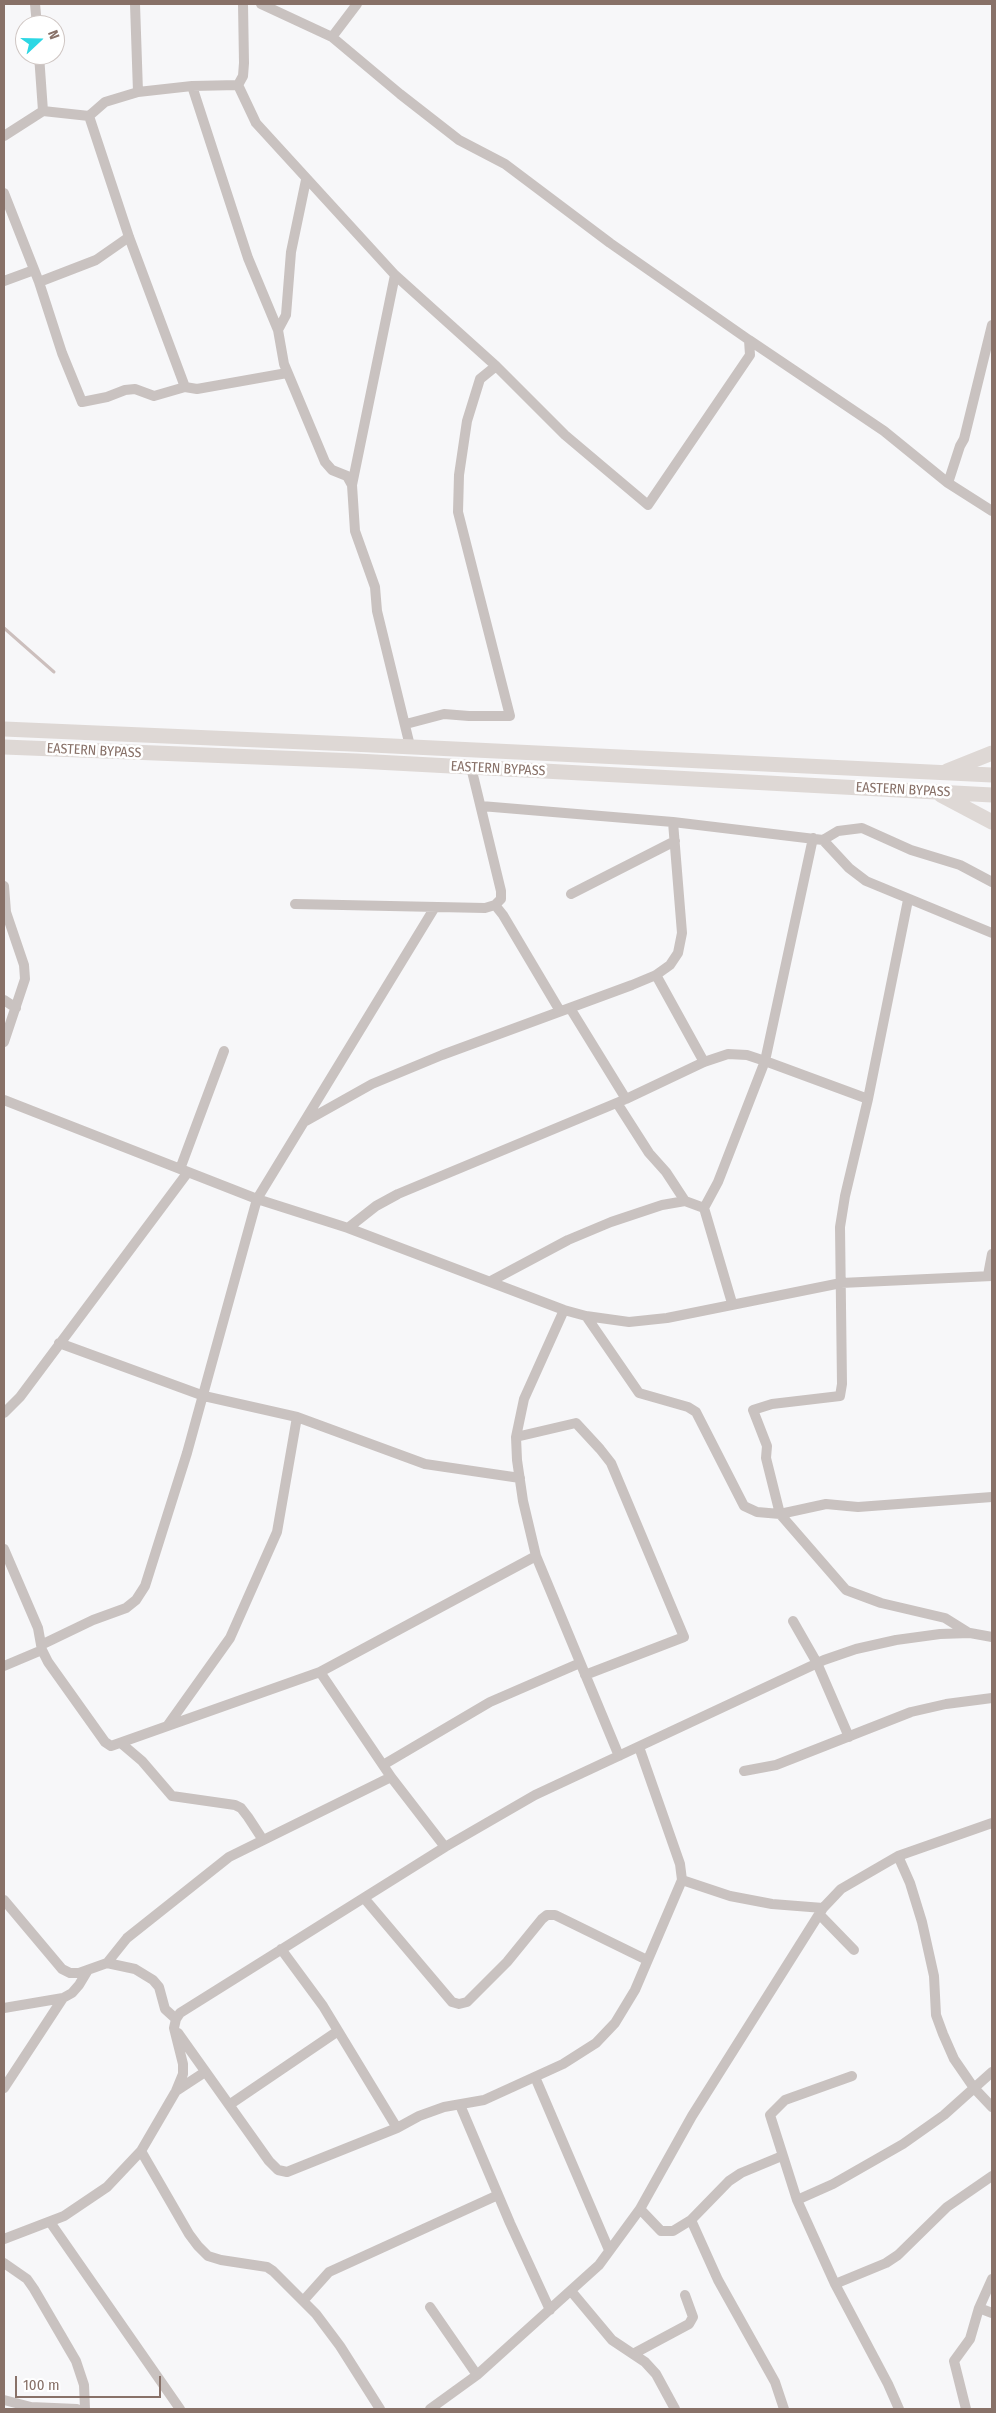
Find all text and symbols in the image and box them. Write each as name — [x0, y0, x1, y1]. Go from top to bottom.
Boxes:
north arrow — [15, 15, 65, 65]
text: N — [44, 28, 63, 42]
street label: EASTERN BYPASS — [46, 740, 142, 762]
street label: EASTERN BYPASS — [450, 758, 546, 780]
street label: EASTERN BYPASS — [855, 779, 951, 801]
scale bar — [18, 2366, 164, 2398]
text: 100 m — [23, 2376, 60, 2394]

